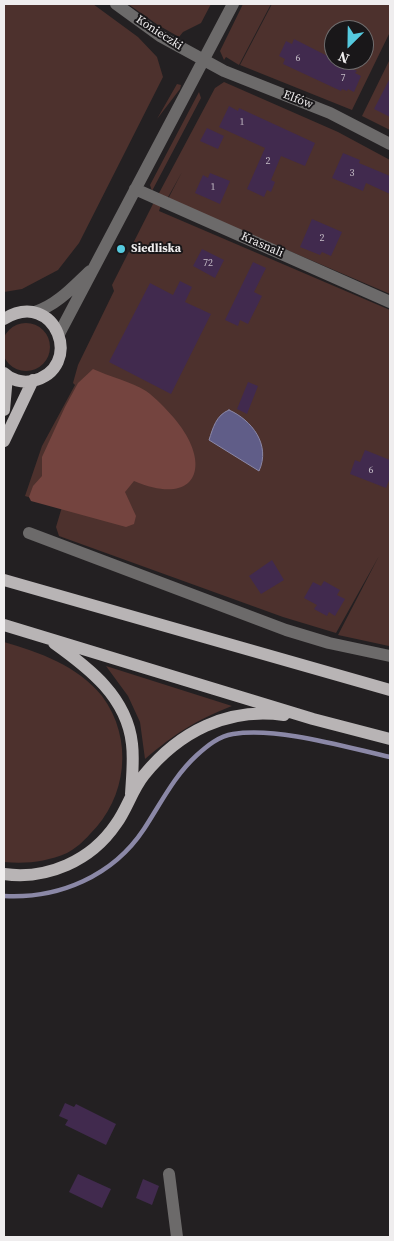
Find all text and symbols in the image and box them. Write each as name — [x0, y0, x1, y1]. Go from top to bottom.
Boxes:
street label: Konieczki — [133, 13, 185, 53]
north arrow — [324, 20, 374, 70]
text: N — [335, 47, 352, 69]
house number: 6 — [296, 52, 300, 64]
house number: 7 — [341, 72, 345, 84]
street label: Elfów — [281, 88, 315, 112]
house number: 1 — [240, 116, 244, 128]
house number: 2 — [266, 155, 270, 167]
house number: 3 — [350, 167, 354, 179]
house number: 1 — [211, 181, 215, 193]
street label: Krasnali — [239, 229, 285, 261]
house number: 2 — [320, 232, 324, 244]
place label: Siedliska — [131, 242, 181, 256]
marker: Siedliska — [115, 243, 127, 255]
house number: 72 — [203, 257, 213, 269]
house number: 6 — [369, 464, 373, 476]

